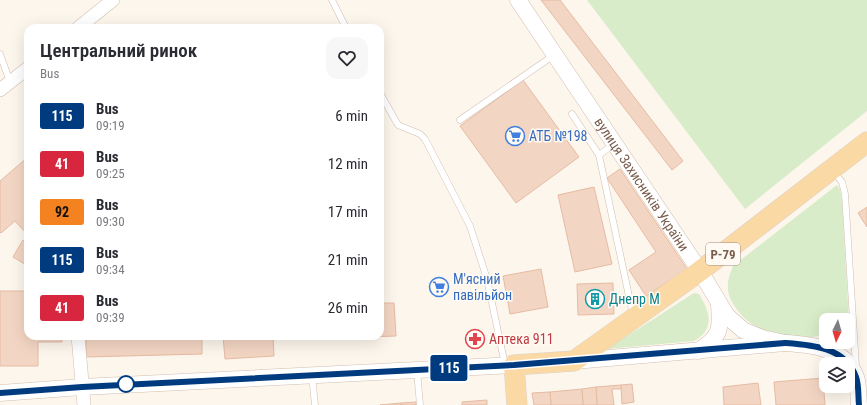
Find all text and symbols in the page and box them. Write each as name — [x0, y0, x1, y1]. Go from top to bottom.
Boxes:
button: heart — [326, 37, 368, 79]
text: Центральний ринок — [40, 39, 197, 62]
text: Bus — [40, 66, 59, 81]
text: Bus — [96, 100, 119, 118]
text: 6 min — [335, 107, 368, 125]
text: 115 — [51, 108, 73, 124]
street label: вулиця Захисників України — [591, 114, 692, 254]
text: 09:19 — [96, 118, 125, 133]
supermarket icon: АТБ №198 — [504, 125, 526, 147]
place label: АТБ №198 — [529, 128, 588, 144]
text: Bus — [96, 148, 119, 166]
text: 12 min — [328, 155, 368, 173]
text: 41 — [55, 156, 69, 172]
text: 09:25 — [96, 166, 125, 181]
text: Bus — [96, 196, 119, 214]
text: 17 min — [328, 203, 368, 221]
text: 92 — [55, 204, 69, 220]
text: 09:30 — [96, 214, 125, 229]
road number: Р-79 — [706, 243, 740, 265]
text: Bus — [96, 244, 119, 262]
text: 21 min — [328, 251, 368, 269]
text: 115 — [51, 252, 73, 268]
text: 09:34 — [96, 262, 125, 277]
place label: М'ясний павільйон — [453, 271, 512, 303]
supermarket icon: М'ясний павільйон — [428, 276, 450, 298]
building icon: Днепр М — [584, 288, 606, 310]
place label: Днепр М — [609, 291, 660, 307]
text: Bus — [96, 292, 119, 310]
text: 26 min — [328, 299, 368, 317]
text: 41 — [55, 300, 69, 316]
text: 09:39 — [96, 310, 125, 325]
north arrow — [819, 313, 855, 349]
map controls — [819, 313, 855, 393]
pharmacy icon: Аптека 911 — [464, 328, 486, 350]
place label: Аптека 911 — [489, 331, 554, 347]
line badge: 115 — [426, 355, 472, 381]
button: layers — [819, 357, 855, 393]
text: 115 — [438, 360, 460, 376]
unlabelled marker — [117, 375, 135, 393]

